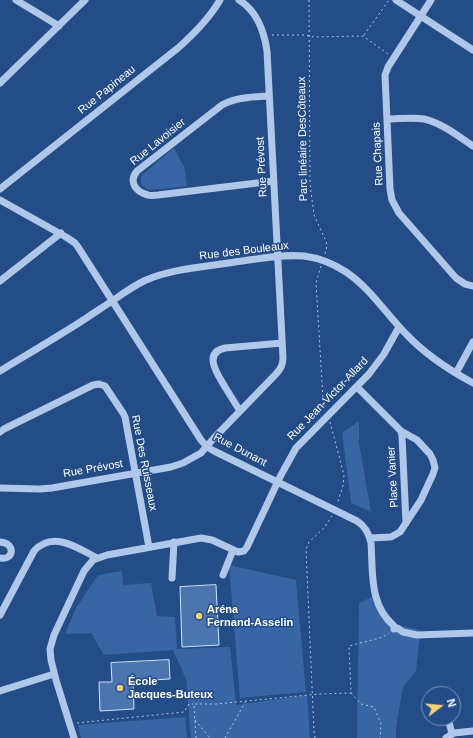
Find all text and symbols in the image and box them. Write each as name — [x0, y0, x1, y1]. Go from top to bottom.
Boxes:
street label: Rue Papineau — [76, 63, 138, 117]
street label: Parc linéaire DesCôteaux — [295, 77, 311, 201]
street label: Rue Lavoisier — [128, 116, 188, 168]
street label: Rue Chapais — [370, 122, 386, 186]
street label: Rue Prévost — [254, 136, 270, 198]
street label: Rue des Bouleaux — [199, 239, 289, 263]
street label: Rue Jean-Victor-Allard — [285, 355, 371, 443]
street label: Rue Des Ruisseaux — [128, 414, 160, 512]
street label: Rue Dunant — [211, 430, 269, 470]
street label: Place Vanier — [385, 446, 401, 508]
street label: Rue Prévost — [62, 457, 124, 481]
place label: Aréna Fernand-Asselin — [207, 603, 293, 629]
marker: Aréna Fernand-Asselin — [194, 611, 204, 621]
place label: École Jacques-Buteux — [128, 675, 213, 701]
marker: École Jacques-Buteux — [115, 683, 125, 693]
north arrow — [421, 686, 461, 726]
text: N — [445, 697, 458, 708]

